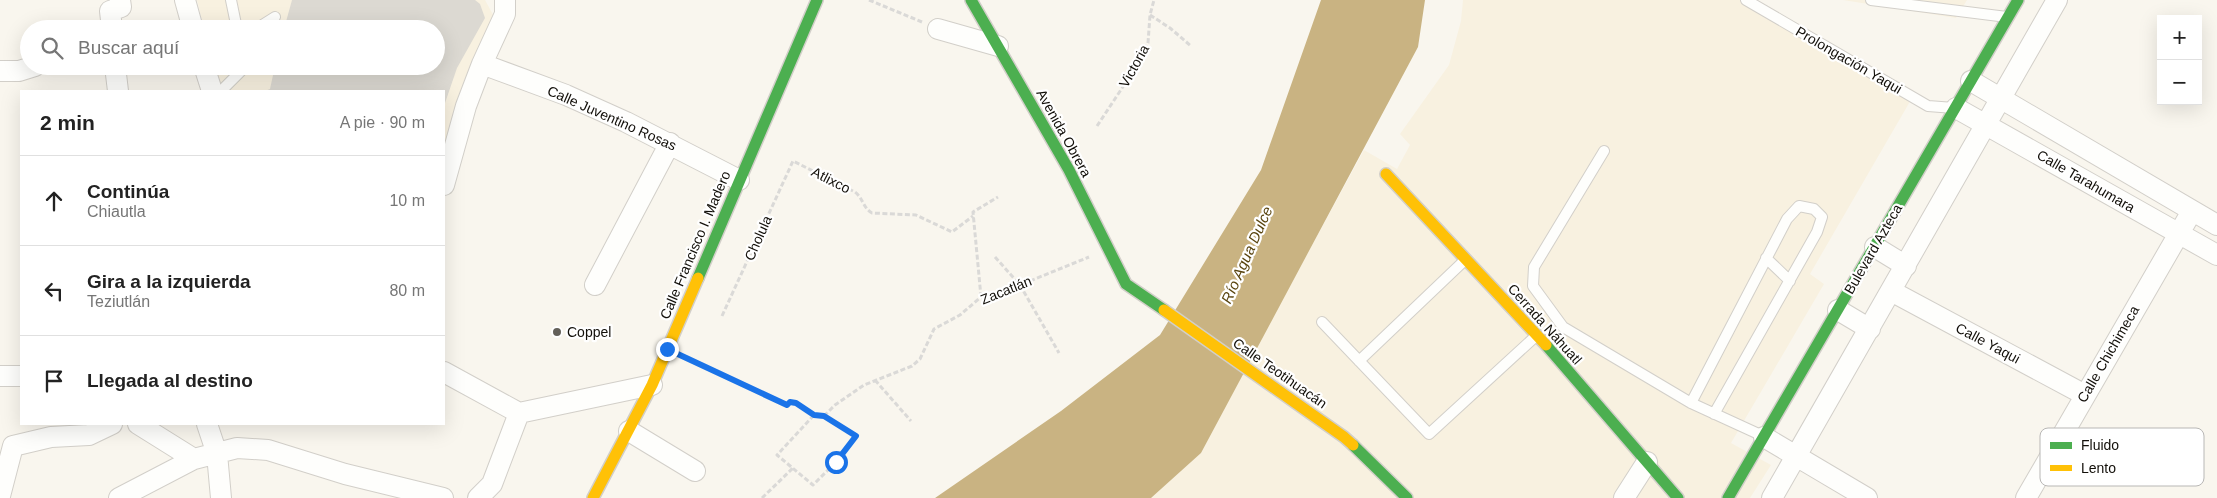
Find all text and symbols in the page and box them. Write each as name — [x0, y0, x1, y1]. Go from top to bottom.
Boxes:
map controls — [2157, 15, 2202, 105]
button: + — [2157, 15, 2202, 60]
search box — [20, 20, 445, 75]
street label: Prolongación Yaqui — [1793, 23, 1905, 97]
icon: search — [38, 34, 66, 62]
text: Buscar aquí — [78, 37, 179, 58]
street label: Victoria — [1116, 42, 1152, 90]
button: − — [2157, 60, 2202, 105]
street label: Calle Juventino Rosas — [545, 82, 679, 154]
street label: Avenida Obrera — [1033, 86, 1095, 180]
text: 2 min — [40, 111, 95, 134]
text: A pie · 90 m — [340, 114, 425, 131]
street label: Calle Tarahumara — [2034, 147, 2138, 216]
street label: Atlixco — [809, 164, 853, 197]
street label: Calle Francisco I. Madero — [656, 168, 734, 322]
text: Continúa — [87, 181, 169, 202]
icon: ahead — [40, 187, 68, 215]
text: 10 m — [389, 192, 425, 209]
street label: Bulevard Azteca — [1841, 201, 1905, 297]
text: Chiautla — [87, 203, 146, 220]
water label: Río Agua Dulce — [1218, 204, 1276, 306]
street label: Cholula — [741, 213, 775, 263]
text: Gira a la izquierda — [87, 271, 251, 292]
street label: Zacatlán — [978, 273, 1034, 307]
icon: left — [40, 277, 68, 305]
street label: Cerrada Náhuatl — [1505, 280, 1585, 368]
text: 80 m — [389, 282, 425, 299]
text: Teziutlán — [87, 293, 150, 310]
street label: Calle Chichimeca — [2074, 303, 2142, 405]
street label: Calle Yaqui — [1953, 319, 2023, 367]
place label: Coppel — [567, 324, 611, 340]
marker: Coppel — [551, 326, 563, 338]
street label: Calle Teotihuacán — [1230, 335, 1330, 411]
route end — [656, 338, 679, 361]
icon: arrive — [40, 367, 68, 395]
text: Llegada al destino — [87, 370, 253, 391]
legend — [2040, 428, 2204, 486]
text: Fluido — [2081, 437, 2119, 453]
route start — [825, 451, 848, 474]
text: Lento — [2081, 460, 2116, 476]

